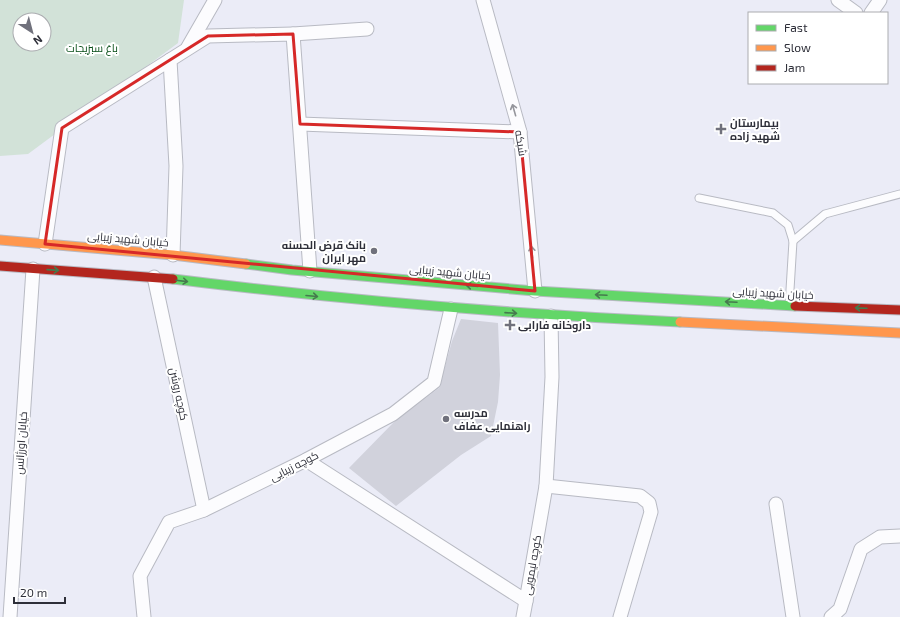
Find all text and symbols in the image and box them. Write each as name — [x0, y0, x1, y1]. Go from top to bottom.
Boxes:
north arrow — [12, 12, 52, 52]
legend — [748, 12, 888, 84]
text: Fast — [784, 20, 808, 34]
text: N — [31, 33, 45, 48]
text: Slow — [784, 40, 811, 54]
park label: باغ سبزیجات — [66, 41, 118, 56]
text: Jam — [784, 60, 805, 74]
one-way arrow — [509, 103, 517, 116]
place label: بیمارستان شهید زاده — [730, 116, 780, 144]
marker: بیمارستان شهید زاده — [715, 123, 727, 135]
street label: شبکه — [513, 129, 530, 157]
street label: خیابان شهید زیبایی — [87, 228, 169, 250]
place label: بانک قرض الحسنه مهر ایران — [282, 238, 366, 266]
marker: بانک قرض الحسنه مهر ایران — [369, 246, 379, 256]
one-way arrow — [528, 246, 535, 259]
street label: خیابان شهید زیبایی — [409, 261, 491, 283]
one-way arrow — [46, 267, 59, 274]
one-way arrow — [175, 277, 188, 285]
one-way arrow — [466, 282, 479, 289]
street label: خیابان شهید زیبایی — [732, 284, 814, 302]
one-way arrow — [595, 291, 608, 299]
one-way arrow — [305, 292, 318, 299]
one-way arrow — [725, 299, 738, 306]
one-way arrow — [855, 305, 868, 312]
one-way arrow — [504, 310, 517, 317]
place label: داروخانه فارابی — [518, 318, 591, 333]
marker: داروخانه فارابی — [505, 320, 515, 330]
street label: کوچه روشن — [167, 366, 191, 422]
place label: مدرسه راهنمایی عفاف — [454, 406, 531, 433]
street label: خیابان اورژانس — [12, 411, 30, 475]
marker: مدرسه راهنمایی عفاف — [441, 414, 451, 424]
street label: کوچه زیبایی — [267, 448, 321, 484]
street label: کوچه لیمویی — [520, 534, 544, 596]
scale bar — [14, 579, 65, 605]
text: 20 m — [20, 585, 47, 599]

